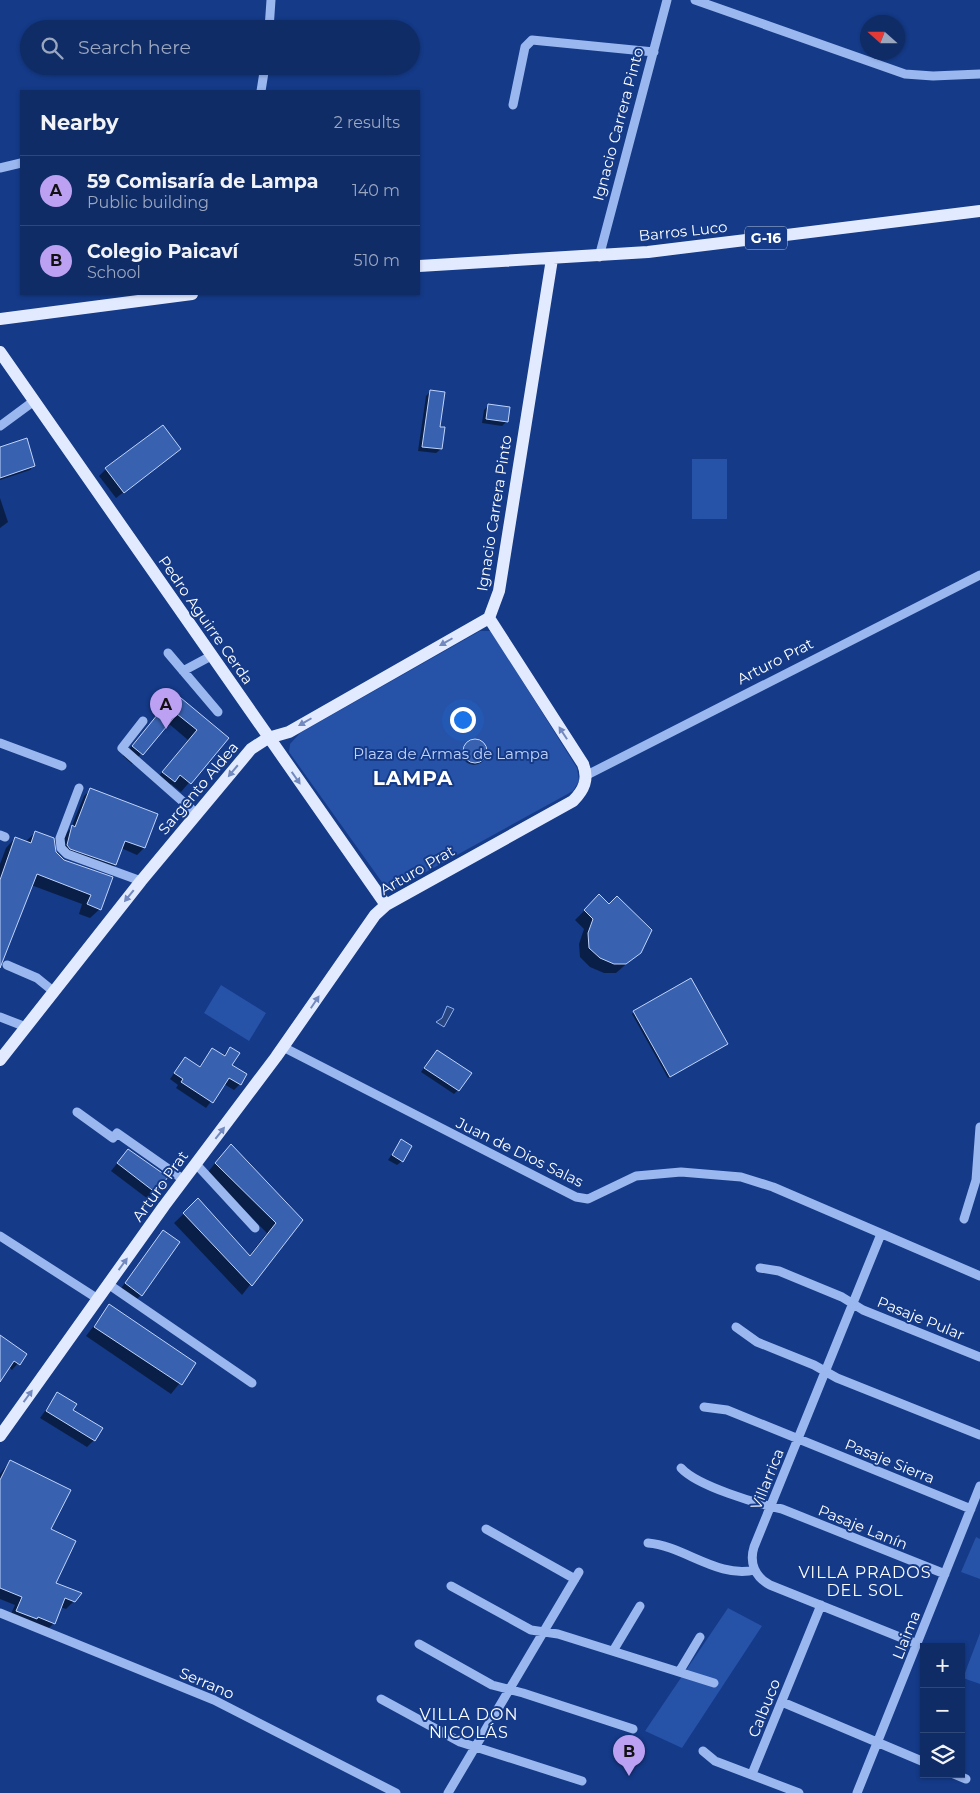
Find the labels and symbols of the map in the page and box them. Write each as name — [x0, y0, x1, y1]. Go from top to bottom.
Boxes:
north arrow — [860, 15, 905, 60]
street label: Ignacio Carrera Pinto — [588, 45, 648, 203]
street label: Barros Luco — [638, 217, 728, 245]
road number: G-16 — [745, 227, 787, 250]
street label: Ignacio Carrera Pinto — [472, 433, 516, 593]
street label: Pedro Aguirre Cerda — [154, 552, 258, 688]
street label: Arturo Prat — [734, 634, 816, 688]
one-way arrow — [440, 638, 453, 647]
pin: A — [150, 688, 182, 729]
your location — [450, 707, 476, 733]
one-way arrow — [298, 718, 311, 727]
one-way arrow — [558, 726, 567, 739]
street label: Sargento Aldea — [154, 738, 242, 838]
park label: Plaza de Armas de Lampa — [353, 744, 549, 763]
one-way arrow — [227, 764, 238, 777]
district label: LAMPA — [373, 766, 453, 790]
one-way arrow — [291, 771, 301, 785]
street label: Arturo Prat — [376, 841, 458, 899]
one-way arrow — [124, 889, 135, 902]
one-way arrow — [310, 995, 320, 1008]
street label: Juan de Dios Salas — [452, 1113, 587, 1191]
one-way arrow — [214, 1127, 225, 1140]
street label: Arturo Prat — [128, 1147, 192, 1225]
one-way arrow — [118, 1257, 128, 1271]
street label: Pasaje Pular — [875, 1292, 967, 1344]
one-way arrow — [23, 1390, 34, 1403]
street label: Pasaje Sierra — [842, 1434, 938, 1488]
street label: Villarrica — [746, 1446, 788, 1512]
street label: Pasaje Lanín — [816, 1500, 910, 1554]
district label: VILLA PRADOS DEL SOL — [798, 1563, 932, 1600]
street label: Llaima — [888, 1608, 924, 1662]
street label: Serrano — [177, 1663, 237, 1703]
street label: Calbuco — [744, 1676, 784, 1740]
district label: VILLA DON NICOLÁS — [420, 1705, 518, 1742]
pin: B — [613, 1735, 645, 1776]

